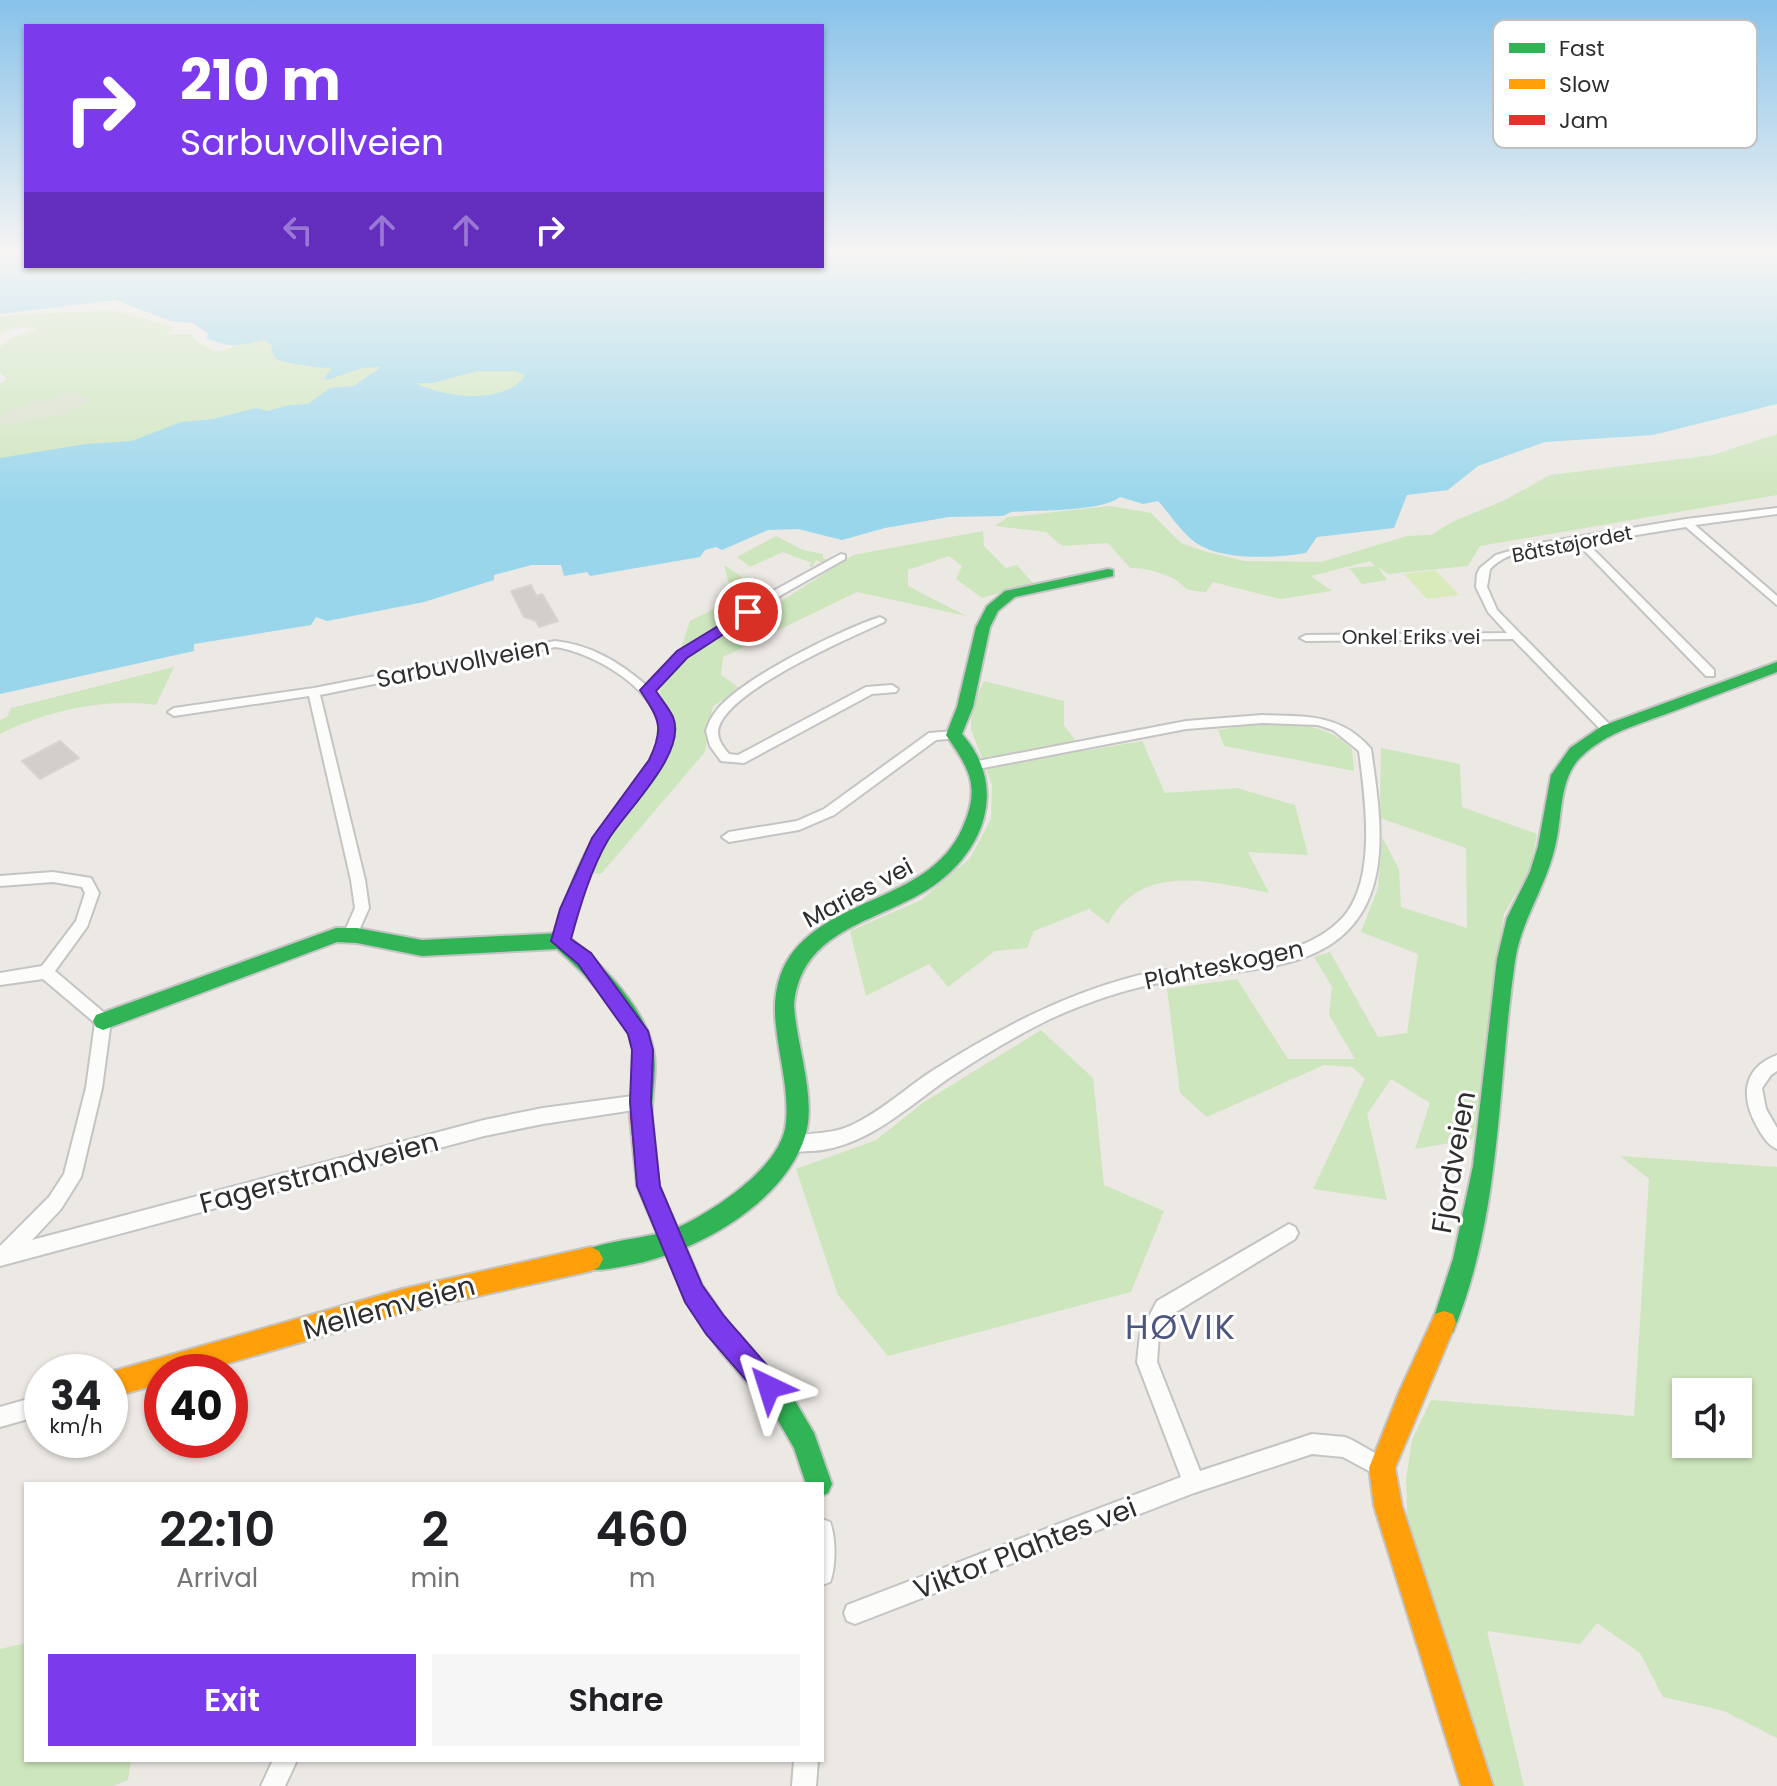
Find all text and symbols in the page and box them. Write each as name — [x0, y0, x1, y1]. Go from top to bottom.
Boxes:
legend — [1493, 20, 1757, 148]
text: Fast — [1559, 33, 1604, 64]
text: 210 m — [180, 41, 341, 120]
icon: right — [48, 56, 152, 160]
text: Slow — [1559, 69, 1609, 100]
text: Jam — [1559, 105, 1608, 136]
text: Sarbuvollveien — [180, 117, 444, 168]
icon: left — [276, 208, 320, 252]
icon: ahead — [360, 208, 404, 252]
icon: ahead — [444, 208, 488, 252]
icon: right — [528, 208, 572, 252]
street label: Båtstøjordet — [1509, 519, 1635, 569]
pin — [714, 578, 782, 646]
icon: arrive — [726, 590, 770, 634]
street label: Onkel Eriks vei — [1342, 623, 1480, 651]
street label: Sarbuvollveien — [373, 630, 552, 695]
street label: Maries vei — [797, 850, 918, 935]
street label: Plahteskogen — [1141, 932, 1306, 997]
street label: Fjordveien — [1422, 1088, 1485, 1236]
street label: Fagerstrandveien — [195, 1122, 443, 1223]
street label: Mellemveien — [299, 1266, 480, 1349]
district label: HØVIK — [1125, 1303, 1237, 1351]
position arrow — [727, 1345, 811, 1429]
speed limit sign: 40 — [144, 1354, 248, 1458]
text: 34 — [50, 1368, 102, 1424]
map controls — [1672, 1378, 1752, 1458]
button: sound — [1672, 1378, 1752, 1458]
text: km/h — [49, 1412, 103, 1440]
street label: Viktor Plahtes vei — [908, 1488, 1142, 1609]
text: 22:10 — [159, 1496, 275, 1563]
text: 2 — [422, 1496, 449, 1563]
text: 460 — [595, 1496, 689, 1563]
text: Arrival — [176, 1560, 258, 1596]
text: min — [410, 1560, 460, 1596]
text: m — [629, 1560, 656, 1596]
button: Exit — [48, 1654, 416, 1746]
button: Share — [432, 1654, 800, 1746]

